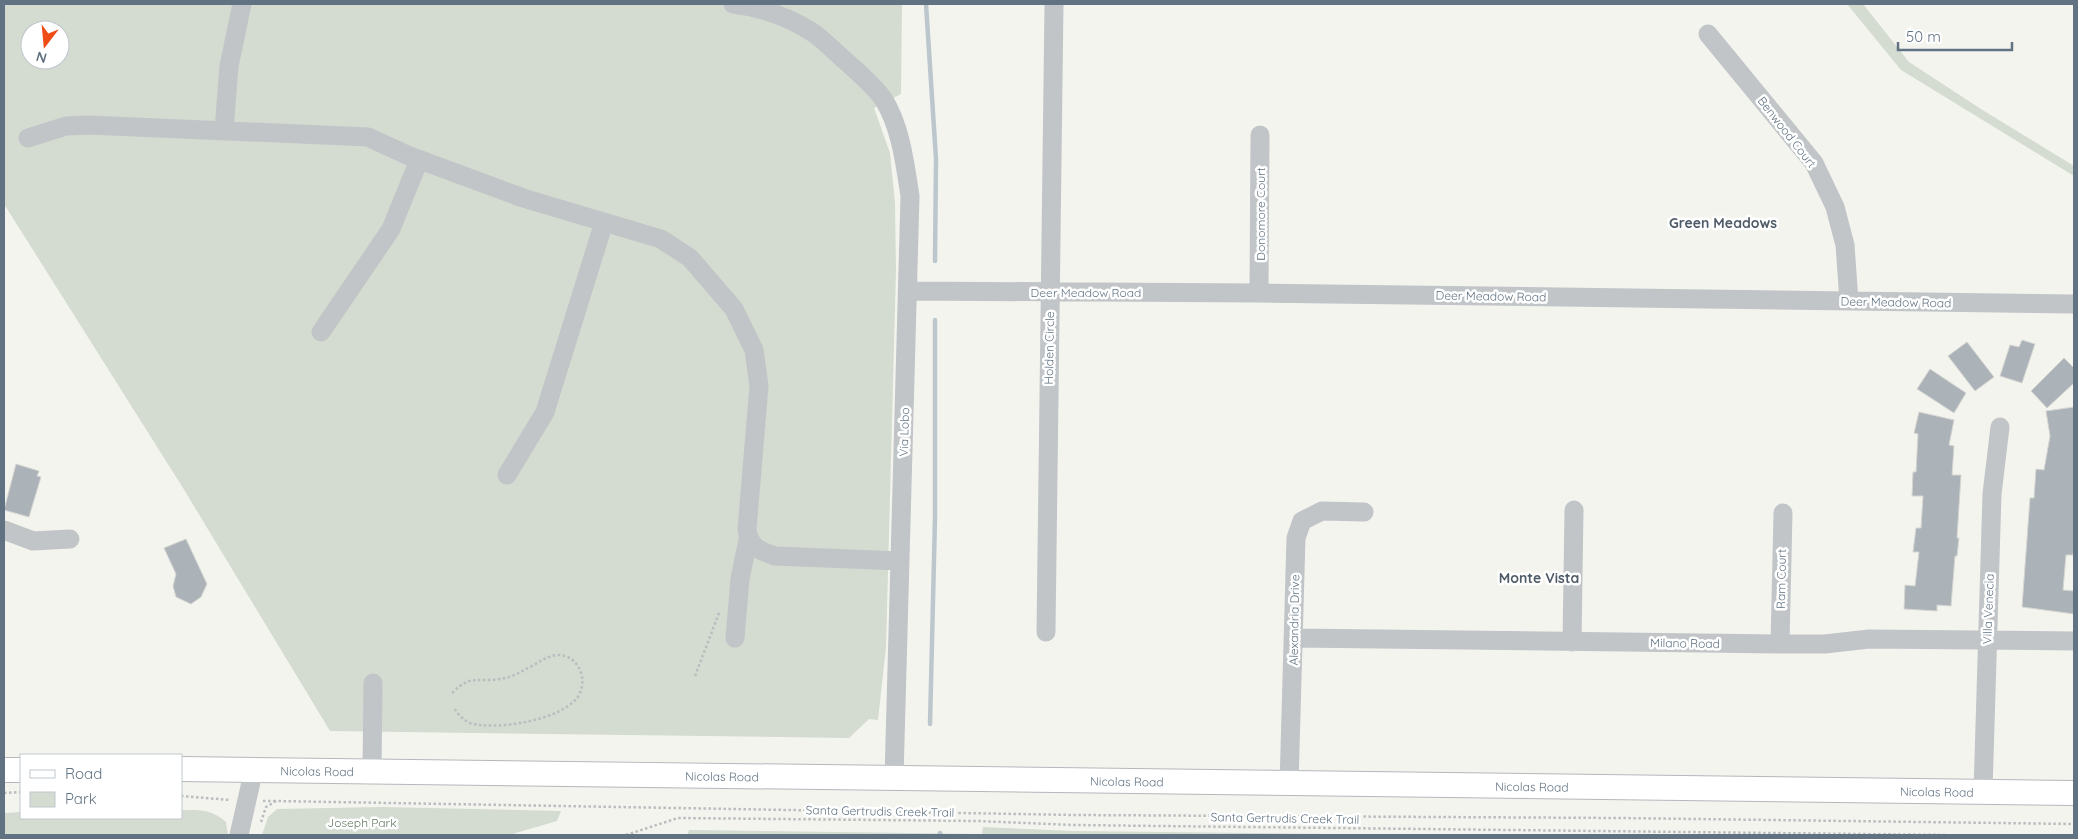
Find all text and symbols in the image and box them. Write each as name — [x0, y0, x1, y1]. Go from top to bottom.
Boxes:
north arrow — [20, 20, 70, 70]
scale bar — [1898, 20, 2012, 52]
text: 50 m — [1906, 27, 1941, 46]
text: N — [34, 47, 49, 68]
street label: Benwood Court — [1755, 93, 1819, 171]
street label: Donomore Court — [1253, 167, 1268, 261]
district label: Green Meadows — [1669, 214, 1777, 232]
street label: Deer Meadow Road — [1031, 285, 1141, 300]
street label: Deer Meadow Road — [1435, 288, 1547, 304]
street label: Deer Meadow Road — [1840, 294, 1952, 310]
street label: Holden Circle — [1041, 311, 1057, 385]
street label: Via Lobo — [896, 407, 912, 457]
street label: Ram Court — [1773, 549, 1789, 609]
district label: Monte Vista — [1499, 569, 1579, 587]
street label: Villa Venecia — [1979, 573, 1997, 645]
street label: Alexandria Drive — [1286, 574, 1302, 666]
street label: Milano Road — [1650, 635, 1720, 651]
legend — [20, 754, 182, 819]
street label: Nicolas Road — [280, 763, 354, 779]
text: Road — [65, 764, 102, 783]
street label: Nicolas Road — [685, 768, 759, 784]
street label: Nicolas Road — [1090, 773, 1164, 789]
street label: Nicolas Road — [1495, 778, 1569, 794]
street label: Nicolas Road — [1900, 783, 1974, 799]
text: Park — [65, 789, 97, 808]
street label: Santa Gertrudis Creek Trail — [806, 802, 954, 820]
street label: Santa Gertrudis Creek Trail — [1211, 809, 1359, 827]
park label: Joseph Park — [327, 815, 397, 830]

